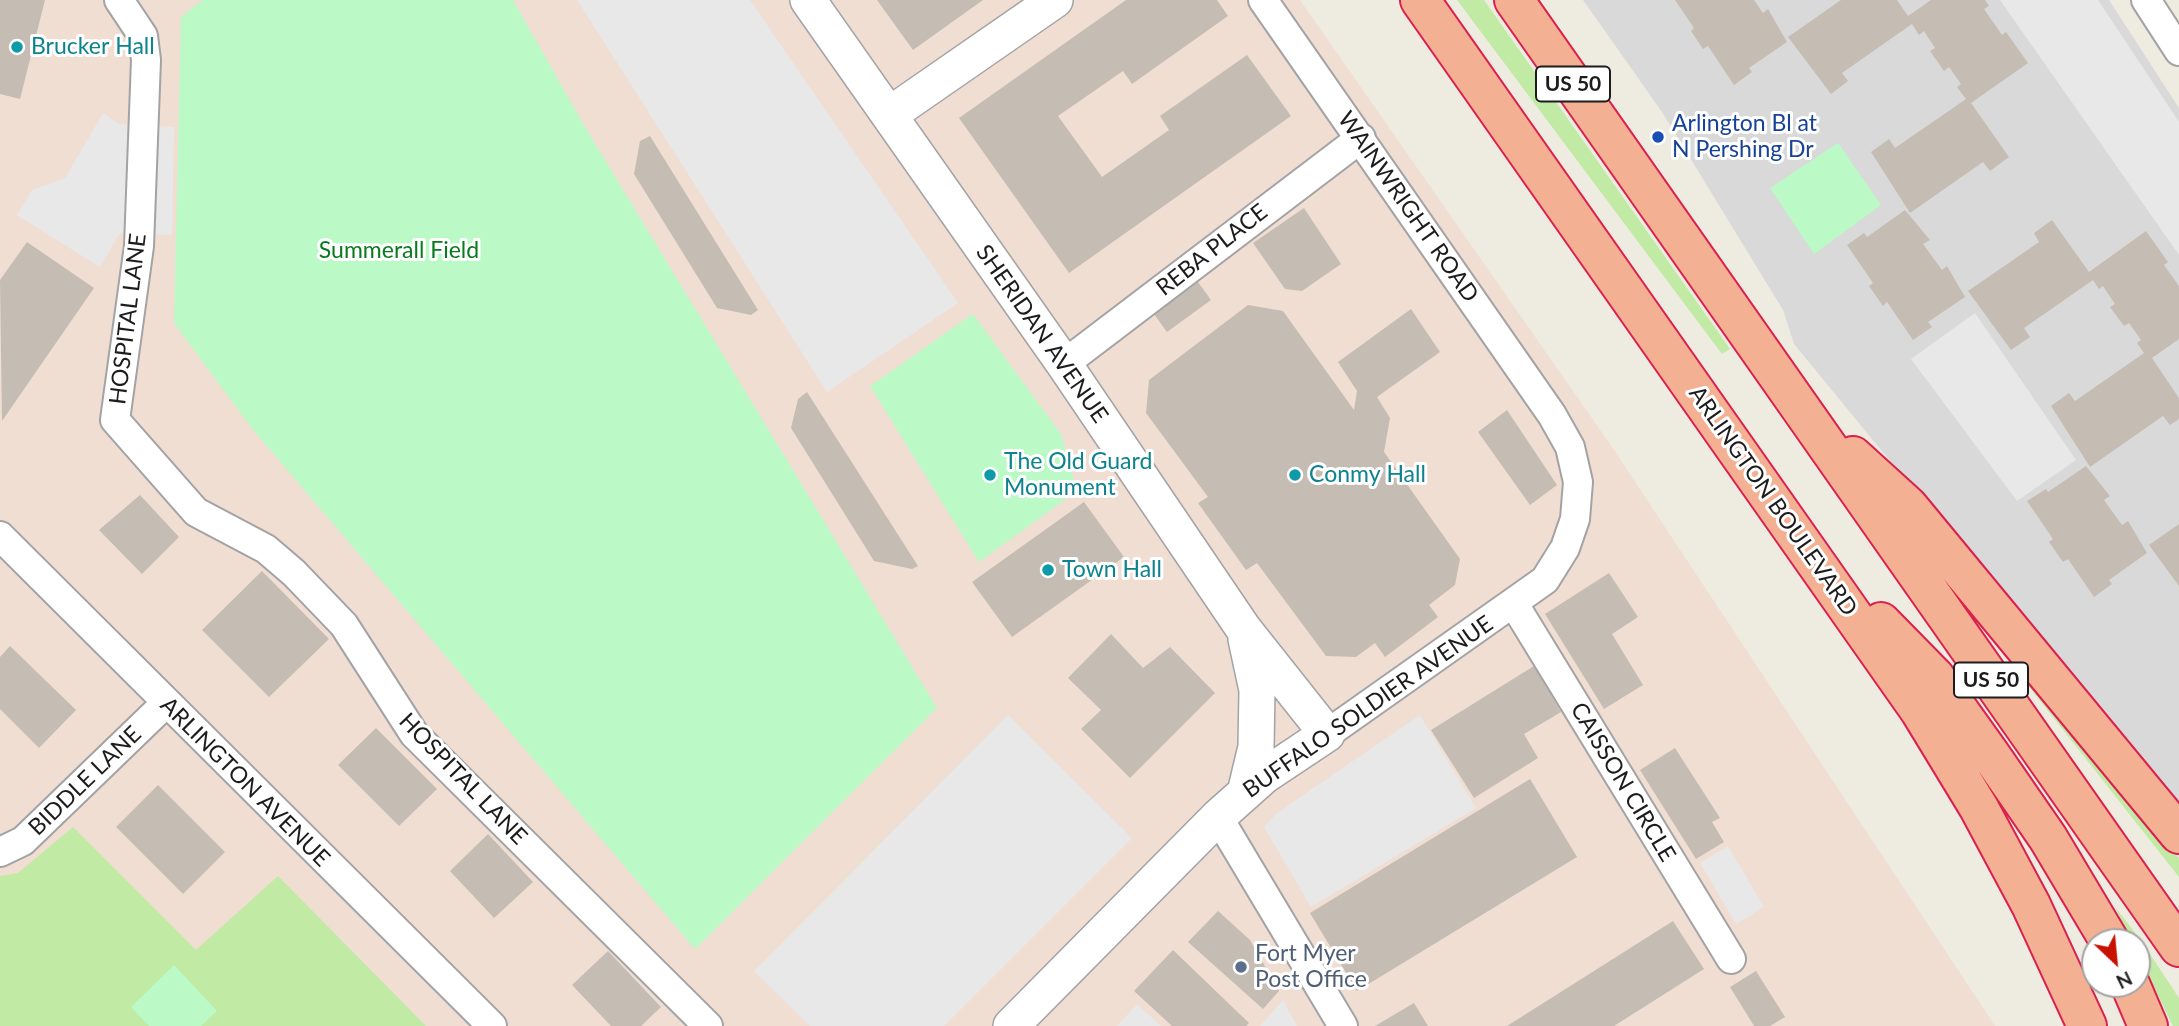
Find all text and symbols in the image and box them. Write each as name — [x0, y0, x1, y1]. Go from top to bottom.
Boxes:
place label: Brucker Hall — [31, 33, 155, 61]
marker: Brucker Hall — [9, 39, 25, 55]
road number: US 50 — [1536, 66, 1610, 102]
street label: WAINWRIGHT ROAD — [1332, 106, 1484, 308]
place label: Arlington Bl at N Pershing Dr — [1672, 110, 1817, 164]
marker: Arlington Bl at N Pershing Dr — [1650, 129, 1666, 145]
street label: REBA PLACE — [1151, 198, 1273, 302]
street label: HOSPITAL LANE — [104, 232, 152, 406]
park label: Summerall Field — [319, 237, 479, 265]
street label: SHERIDAN AVENUE — [970, 240, 1114, 428]
street label: ARLINGTON BOULEVARD — [1683, 381, 1863, 621]
place label: The Old Guard Monument — [1004, 448, 1152, 502]
place label: Conmy Hall — [1309, 461, 1426, 489]
marker: The Old Guard Monument — [982, 467, 998, 483]
marker: Conmy Hall — [1287, 467, 1303, 483]
place label: Town Hall — [1062, 556, 1162, 584]
marker: Town Hall — [1040, 562, 1056, 578]
street label: BUFFALO SOLDIER AVENUE — [1238, 610, 1498, 804]
road number: US 50 — [1954, 662, 2028, 698]
street label: ARLINGTON AVENUE — [155, 692, 335, 872]
street label: CAISSON CIRCLE — [1565, 697, 1681, 867]
street label: HOSPITAL LANE — [393, 707, 533, 851]
street label: BIDDLE LANE — [23, 721, 147, 841]
north arrow — [2081, 928, 2151, 998]
place label: Fort Myer Post Office — [1255, 940, 1367, 994]
marker: Fort Myer Post Office — [1233, 959, 1249, 975]
text: N — [2113, 967, 2136, 994]

